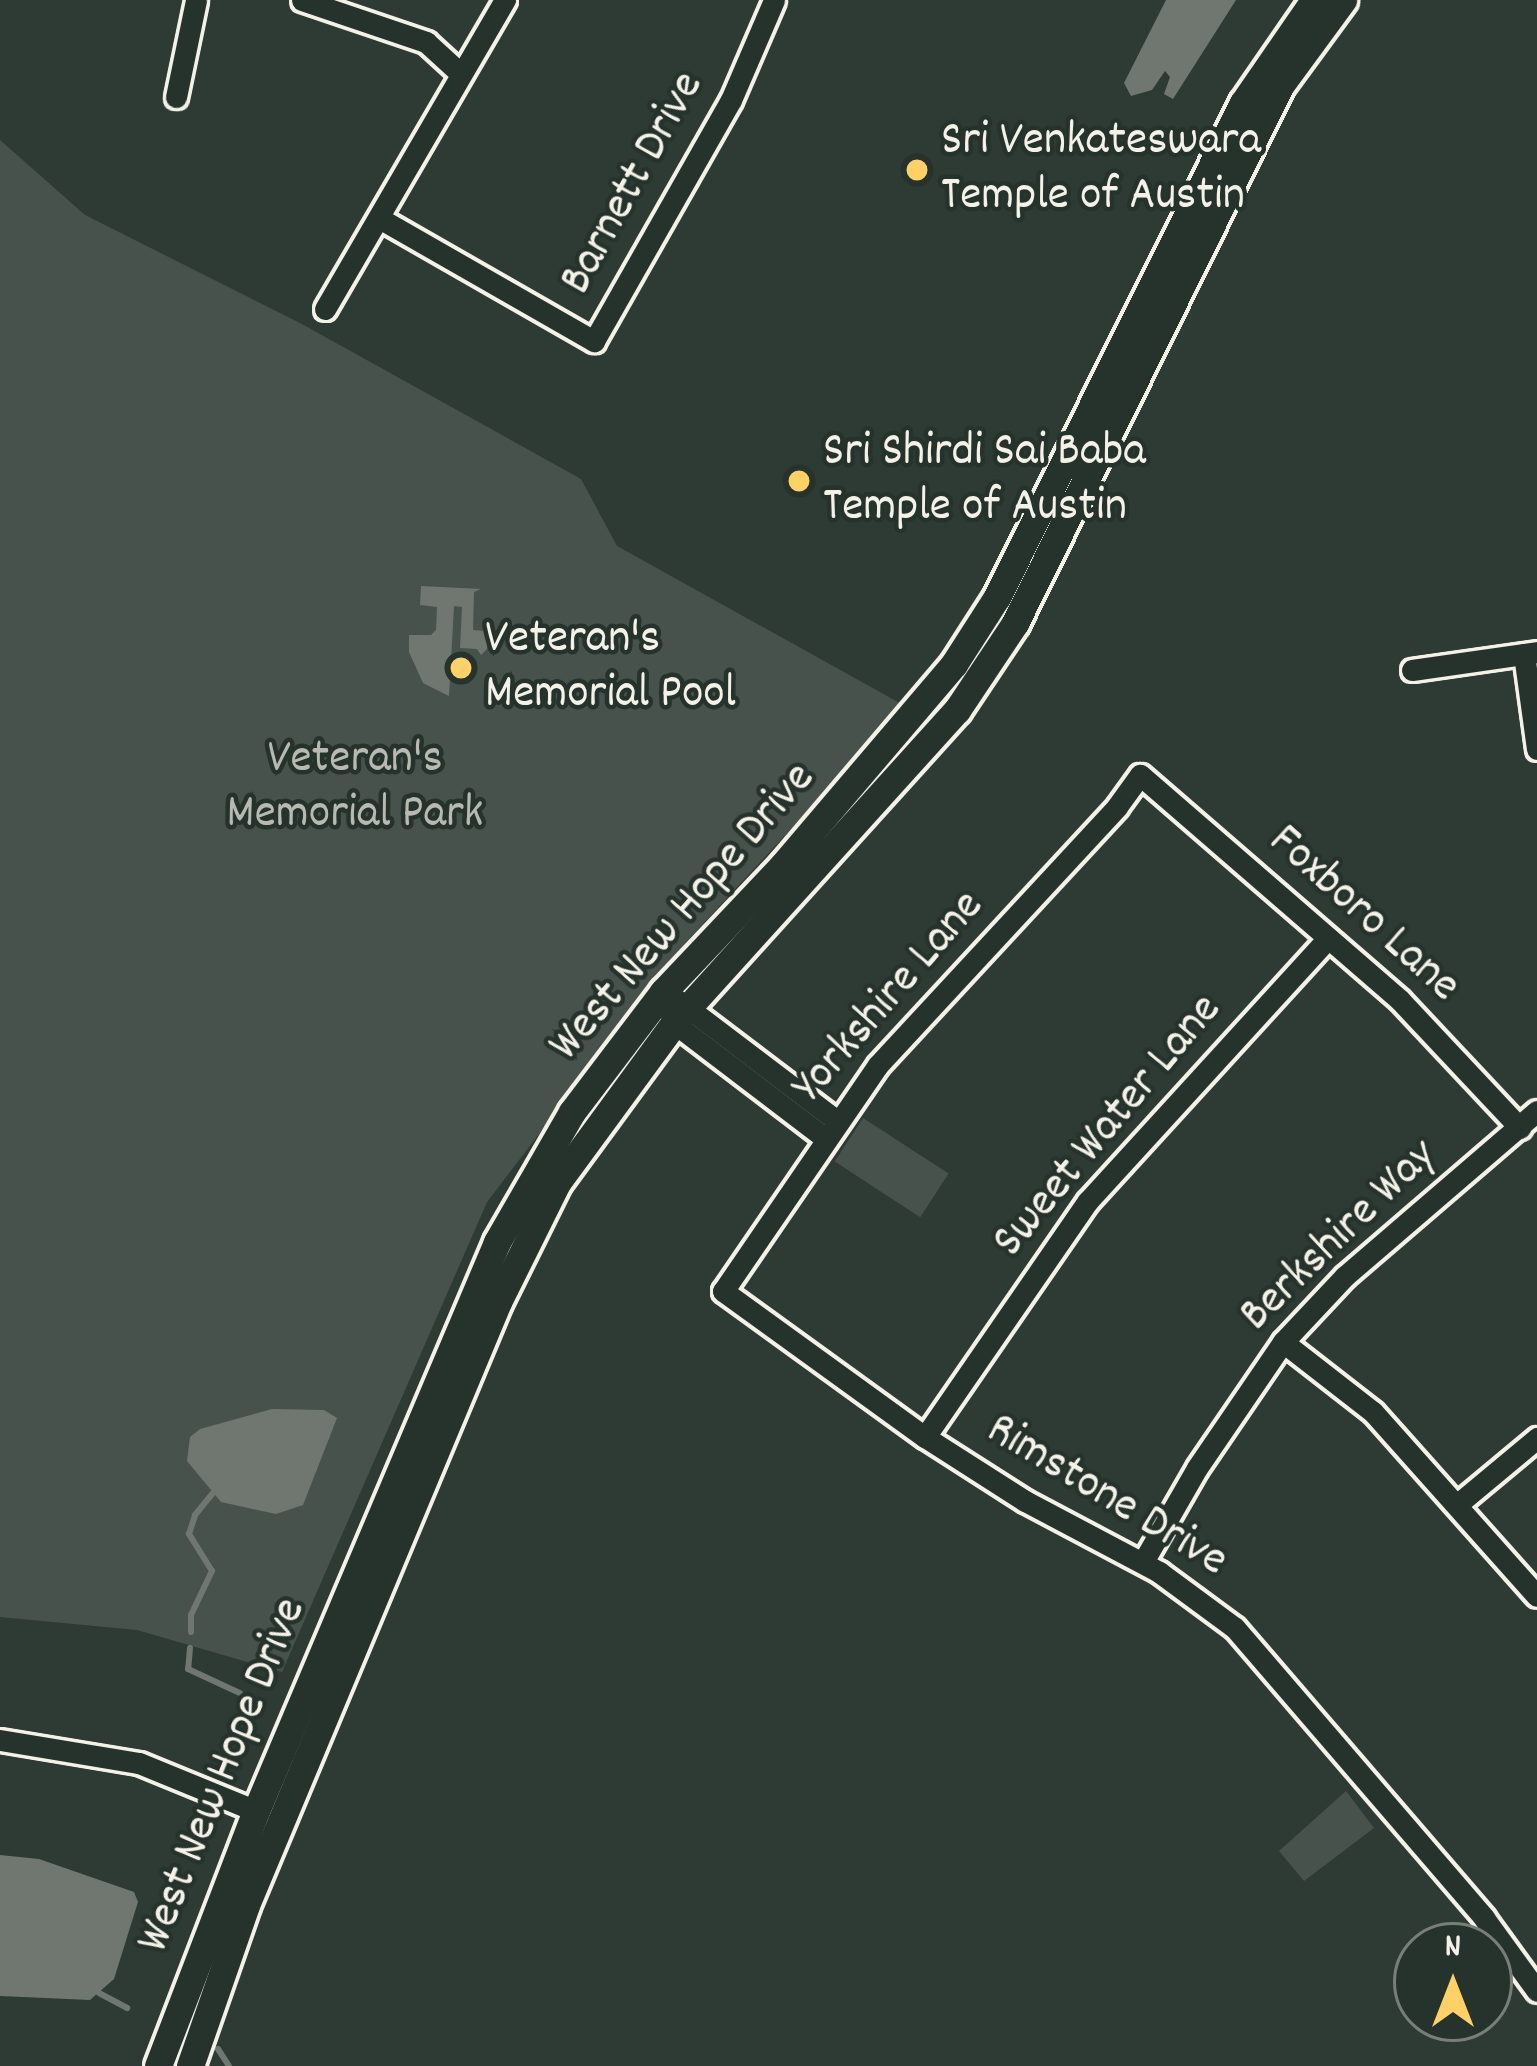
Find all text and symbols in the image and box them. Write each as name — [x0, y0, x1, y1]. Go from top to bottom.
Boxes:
street label: Barnett Drive — [549, 63, 719, 305]
place label: Sri Venkateswara Temple of Austin — [941, 113, 1261, 226]
marker: Sri Venkateswara Temple of Austin — [904, 157, 930, 183]
place label: Sri Shirdi Sai Baba Temple of Austin — [823, 424, 1146, 537]
marker: Sri Shirdi Sai Baba Temple of Austin — [786, 468, 812, 494]
place label: Veteran's Memorial Pool — [485, 611, 736, 724]
marker: Veteran's Memorial Pool — [448, 655, 474, 681]
park label: Veteran's Memorial Park — [227, 731, 483, 844]
street label: West New Hope Drive — [539, 752, 829, 1074]
street label: Foxboro Lane — [1255, 814, 1471, 1016]
street label: Yorkshire Lane — [782, 880, 998, 1116]
street label: Sweet Water Lane — [982, 984, 1236, 1270]
street label: Berkshire Way — [1229, 1129, 1451, 1345]
street label: Rimstone Drive — [975, 1402, 1237, 1592]
street label: West New Hope Drive — [127, 1590, 321, 1962]
north arrow — [1393, 1922, 1513, 2042]
text: N — [1445, 1925, 1461, 1972]

